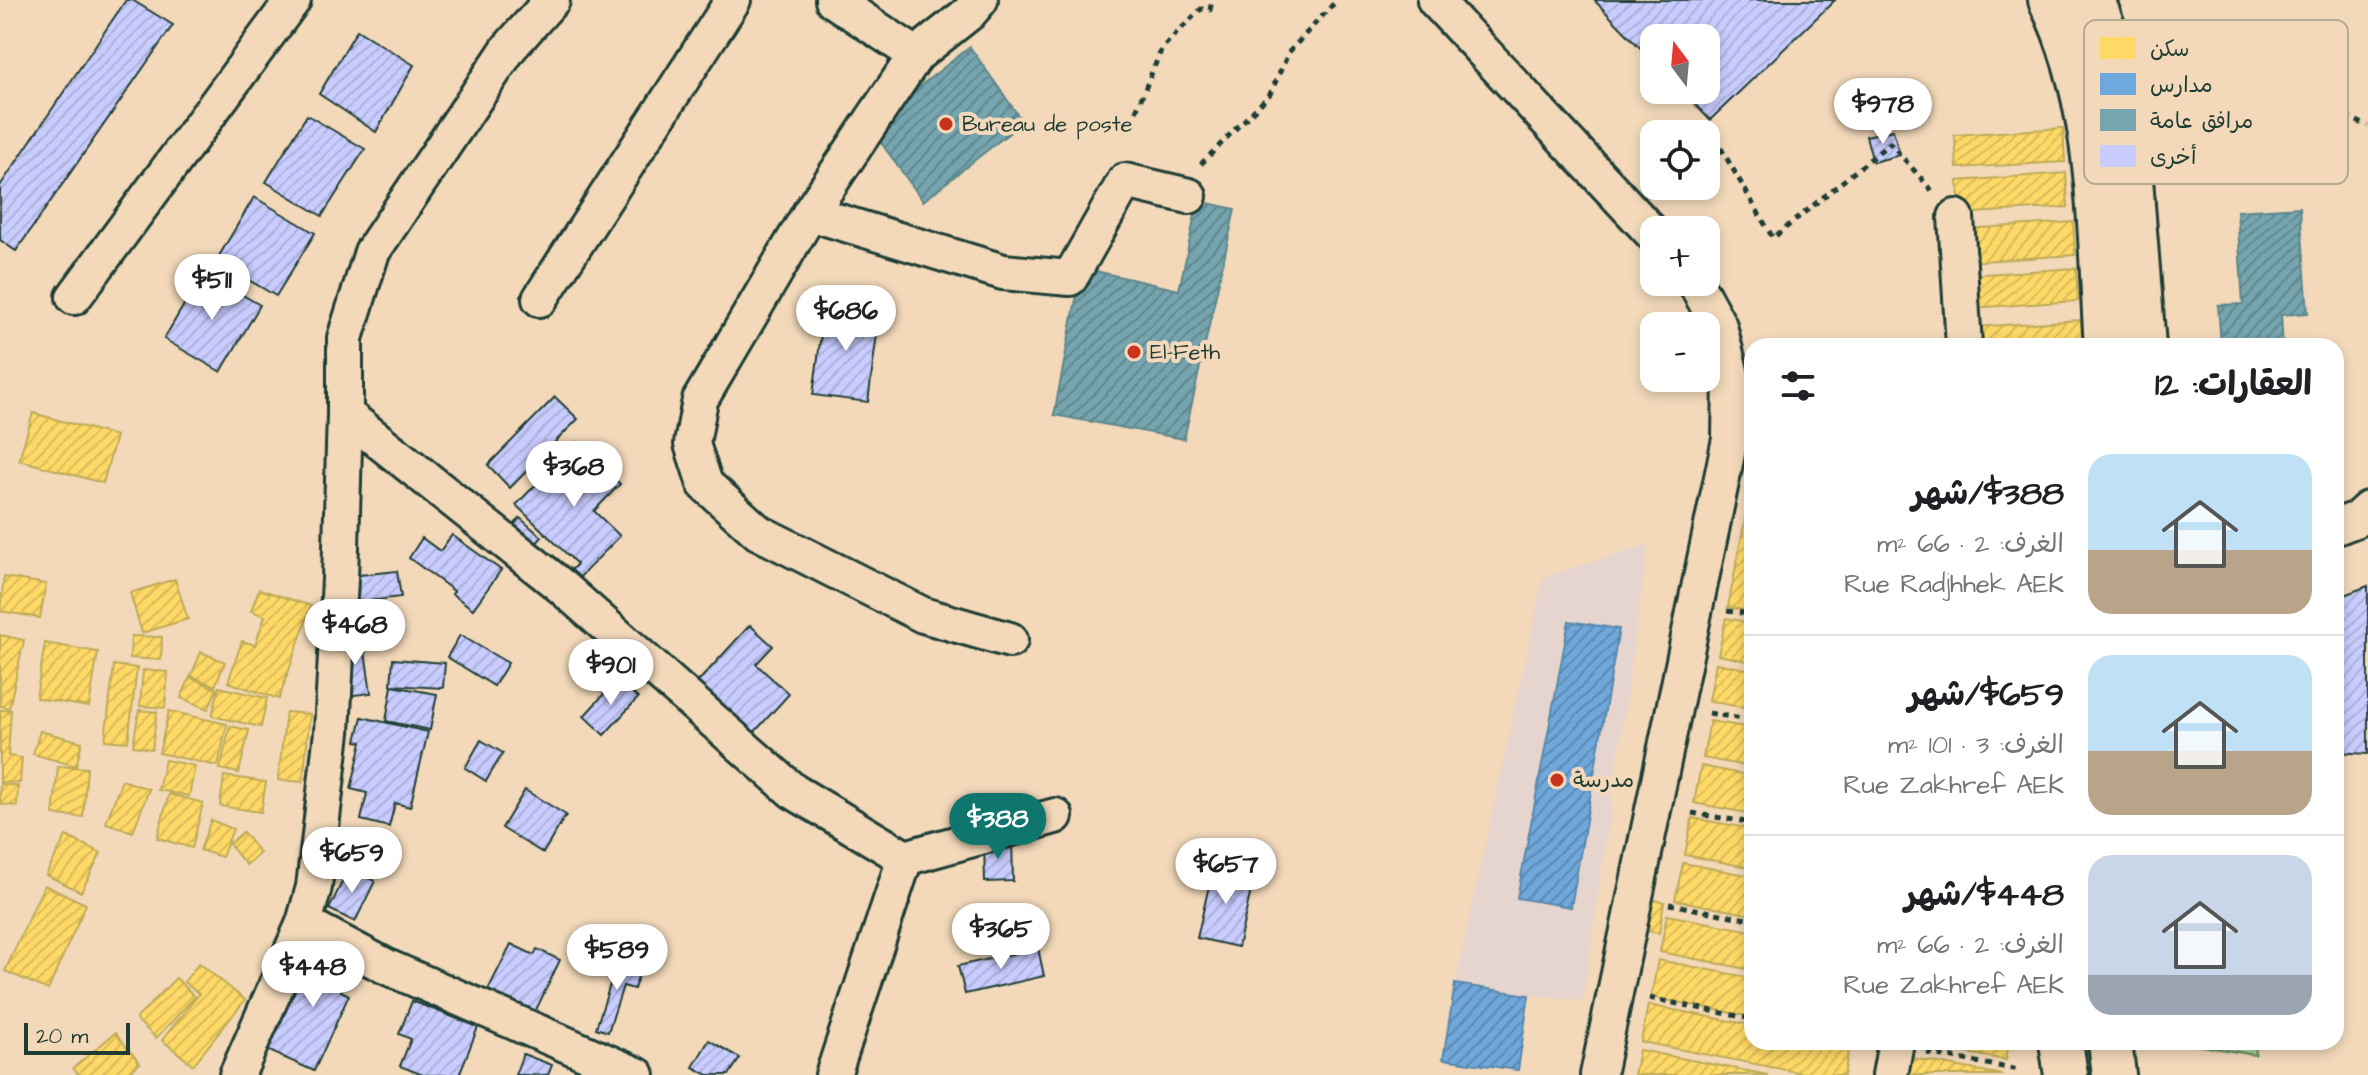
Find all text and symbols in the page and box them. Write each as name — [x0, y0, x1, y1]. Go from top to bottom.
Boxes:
legend — [2084, 20, 2348, 184]
north arrow — [1640, 24, 1720, 104]
map controls — [1640, 24, 1720, 392]
text: سكن — [2150, 34, 2190, 65]
text: مدارس — [2150, 70, 2213, 101]
pin: $978 — [1836, 78, 1930, 146]
text: $978 — [1852, 86, 1914, 122]
text: مرافق عامة — [2150, 106, 2253, 137]
place label: Bureau de poste — [962, 109, 1133, 140]
marker: Bureau de poste — [937, 115, 955, 133]
button: locate — [1640, 120, 1720, 200]
text: أخرى — [2150, 142, 2197, 173]
button: + — [1640, 216, 1720, 296]
pin: $511 — [165, 254, 259, 322]
text: $511 — [192, 262, 232, 298]
pin: $686 — [799, 285, 893, 353]
text: $686 — [814, 293, 878, 329]
button: − — [1640, 312, 1720, 392]
place label: El-Feth — [1150, 337, 1220, 368]
marker: El-Feth — [1125, 343, 1143, 361]
text: العقارات: 12 — [2155, 361, 2312, 409]
icon: filters — [1776, 364, 1820, 408]
pin: $368 — [527, 441, 621, 509]
text: $368 — [544, 449, 604, 485]
text: $388/شهر — [1912, 470, 2064, 518]
icon: home — [2152, 486, 2248, 582]
text: الغرف: 2 · 66 m² — [1877, 526, 2064, 562]
text: Rue Radjhhek AEK — [1844, 566, 2064, 602]
pin: $468 — [308, 599, 402, 667]
text: $468 — [322, 607, 388, 643]
pin: $901 — [564, 639, 658, 707]
text: $901 — [586, 647, 636, 683]
text: $659/شهر — [1908, 671, 2064, 719]
icon: home — [2152, 687, 2248, 783]
text: الغرف: 3 · 101 m² — [1888, 727, 2064, 763]
place label: مدرسة — [1573, 765, 1634, 796]
text: Rue Zakhref AEK — [1843, 767, 2064, 803]
marker: مدرسة — [1548, 771, 1566, 789]
pin: $388 — [951, 793, 1045, 861]
text: $388 — [967, 801, 1029, 837]
pin: $659 — [305, 827, 399, 895]
text: $659 — [320, 835, 384, 871]
pin: $657 — [1179, 838, 1273, 906]
text: $657 — [1193, 846, 1259, 882]
text: $448/شهر — [1905, 871, 2064, 919]
icon: home — [2152, 887, 2248, 983]
pin: $365 — [954, 903, 1048, 971]
text: $365 — [970, 911, 1032, 947]
pin: $589 — [570, 924, 664, 992]
text: الغرف: 2 · 66 m² — [1877, 927, 2064, 963]
text: $589 — [585, 932, 649, 968]
pin: $448 — [266, 941, 360, 1009]
text: $448 — [280, 949, 346, 985]
text: Rue Zakhref AEK — [1843, 967, 2064, 1003]
scale bar — [24, 1019, 130, 1055]
text: 20 m — [36, 1021, 88, 1052]

